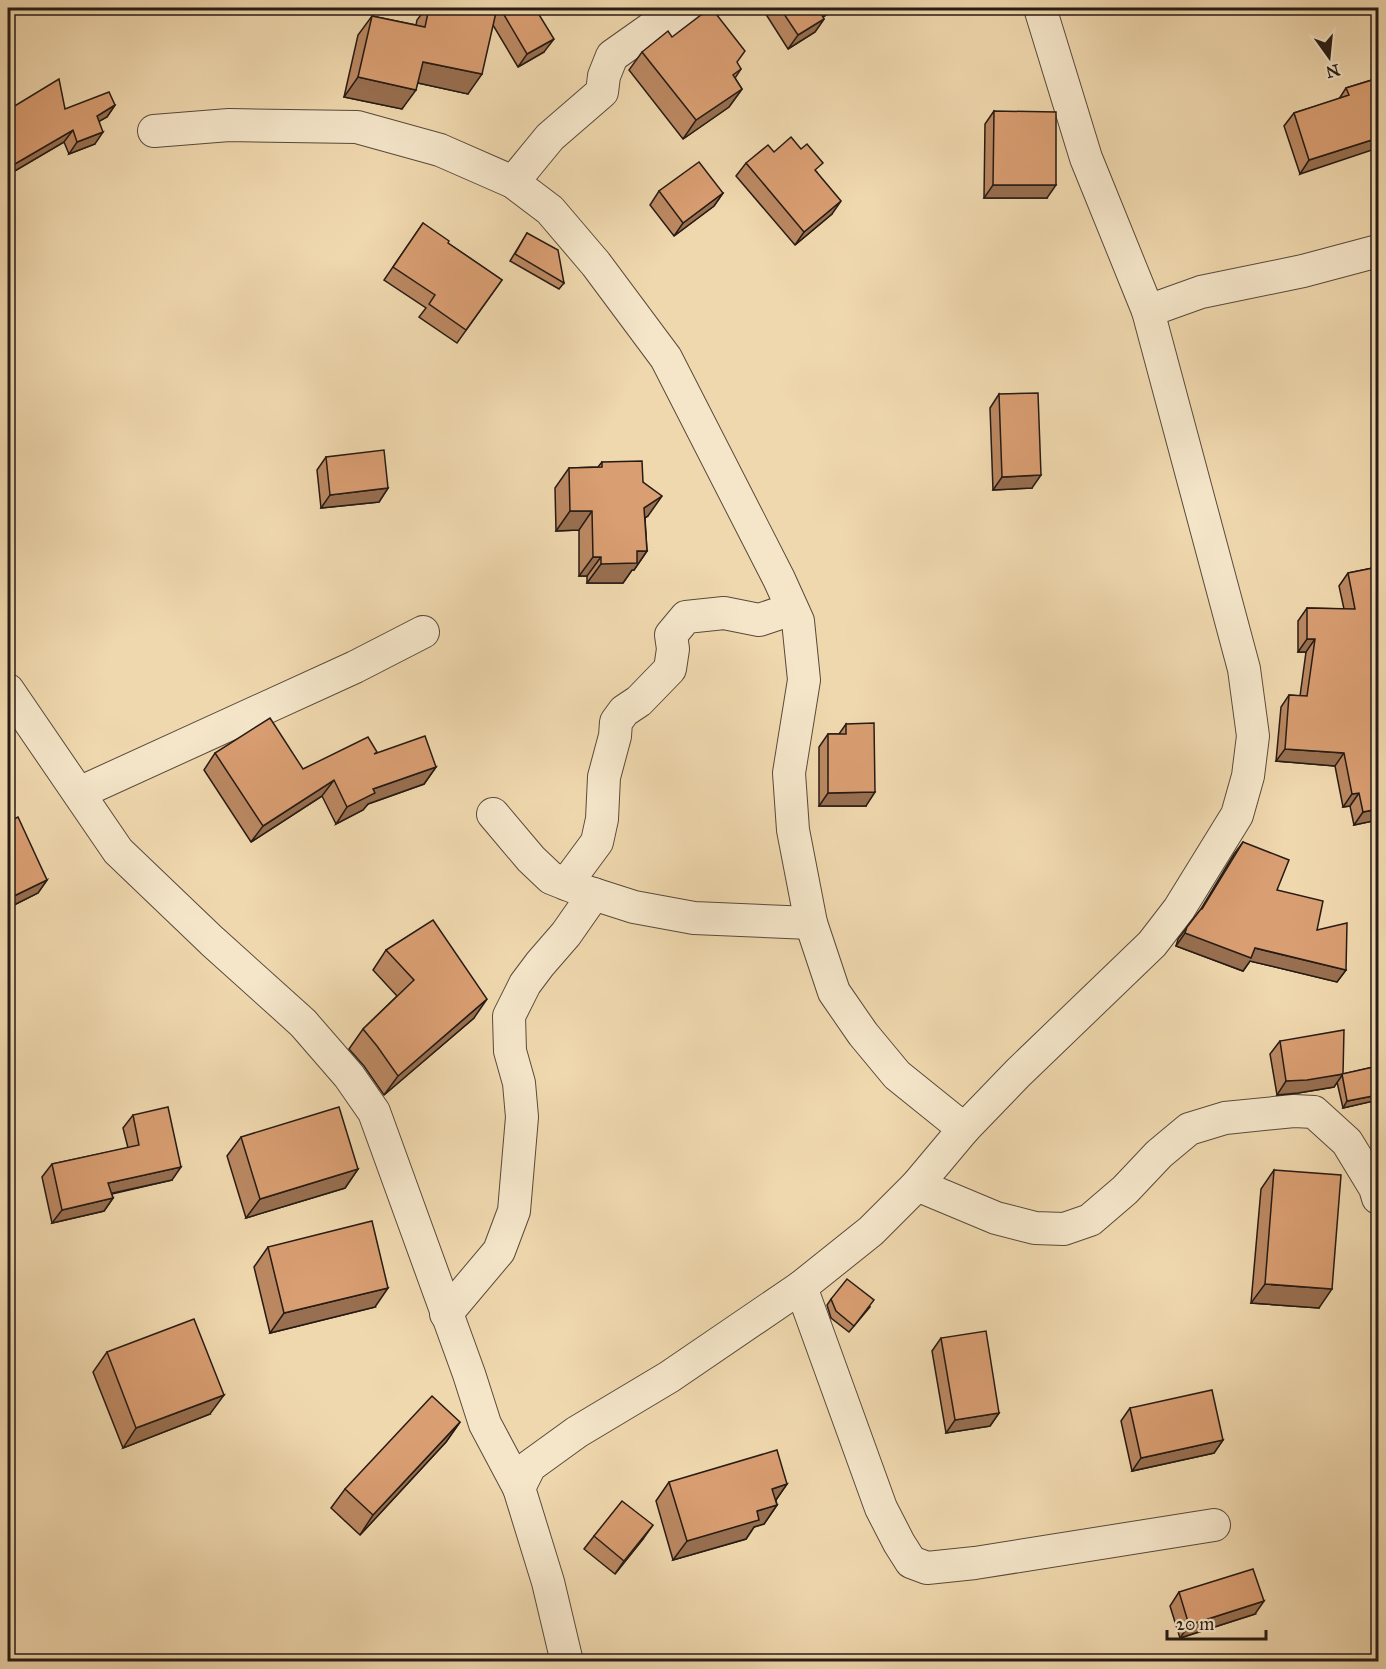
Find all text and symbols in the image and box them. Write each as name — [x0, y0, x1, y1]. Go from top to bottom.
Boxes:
north arrow — [1299, 27, 1359, 87]
text: N — [1323, 60, 1342, 82]
scale bar — [1167, 1603, 1266, 1641]
text: 20 m — [1176, 1613, 1214, 1635]

